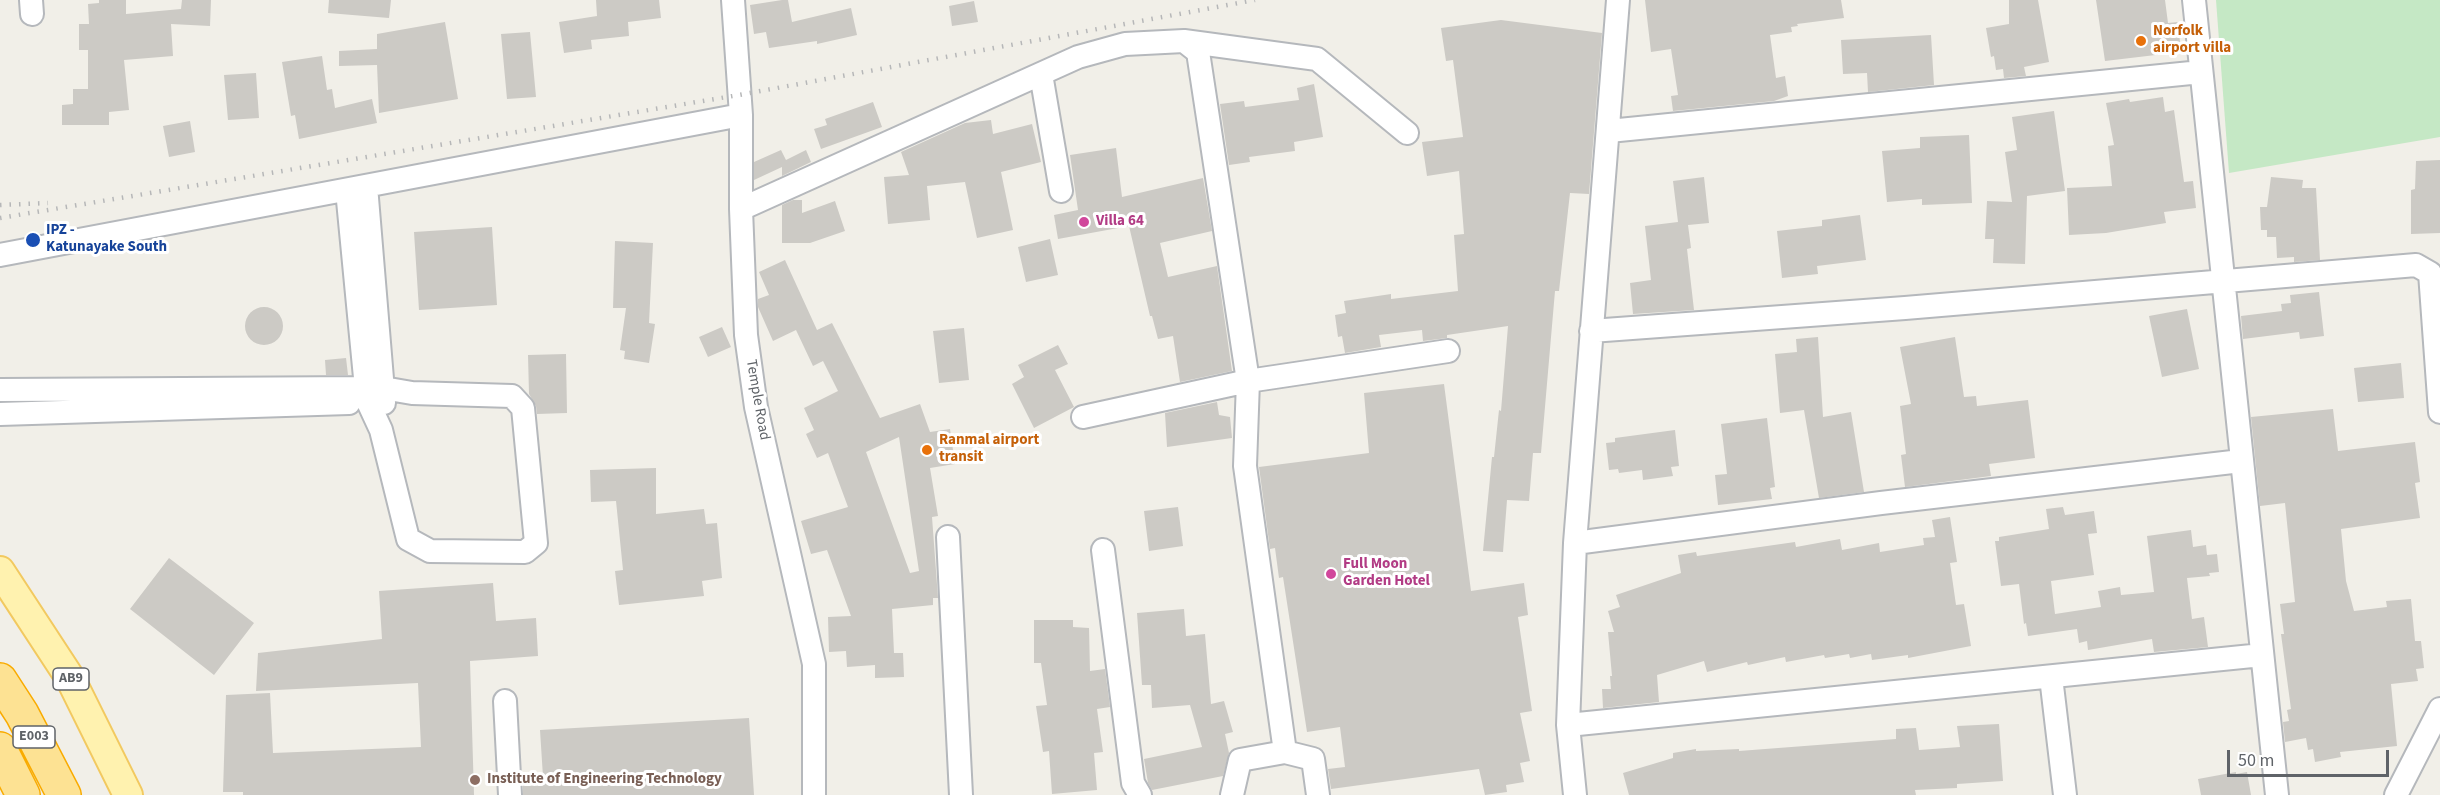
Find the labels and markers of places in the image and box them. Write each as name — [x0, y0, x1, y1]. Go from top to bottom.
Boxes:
place label: Norfolk airport villa — [2153, 23, 2231, 58]
marker: Norfolk airport villa — [2134, 34, 2148, 48]
place label: Villa 64 — [1096, 213, 1144, 231]
marker: Villa 64 — [1077, 215, 1091, 229]
place label: IPZ - Katunayake South — [46, 222, 167, 257]
marker: IPZ - Katunayake South — [24, 231, 42, 249]
place label: Ranmal airport transit — [939, 432, 1039, 467]
marker: Ranmal airport transit — [920, 443, 934, 457]
place label: Full Moon Garden Hotel — [1343, 556, 1430, 591]
marker: Full Moon Garden Hotel — [1324, 567, 1338, 581]
place label: Institute of Engineering Technology — [487, 771, 722, 789]
marker: Institute of Engineering Technology — [468, 773, 482, 787]

